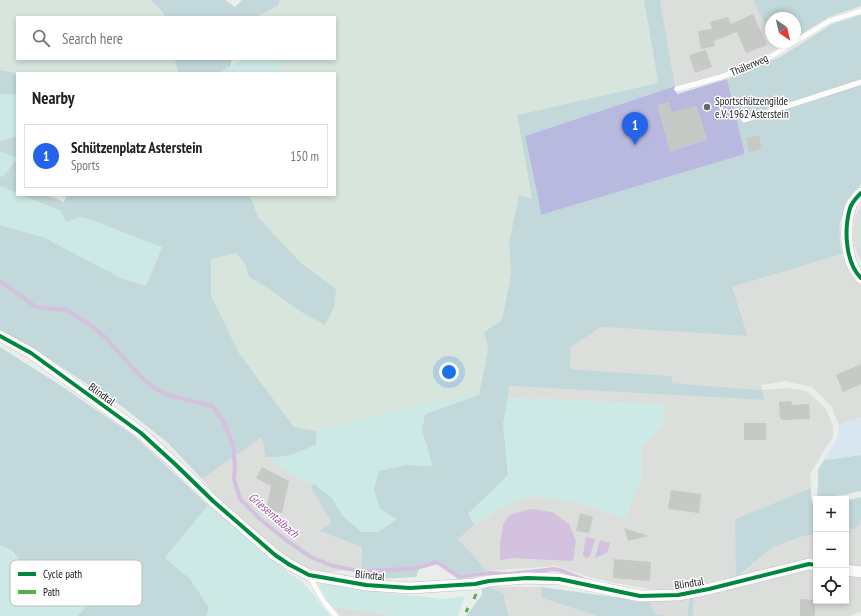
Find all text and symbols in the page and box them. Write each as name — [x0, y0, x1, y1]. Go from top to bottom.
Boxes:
north arrow — [765, 12, 801, 48]
search box — [16, 16, 336, 60]
icon: search — [30, 27, 52, 49]
text: Search here — [62, 29, 123, 48]
street label: Thälerweg — [728, 51, 770, 79]
text: Nearby — [32, 87, 75, 109]
place label: Sportschützengilde e.V. 1962 Asterstein — [715, 94, 789, 121]
marker: Sportschützengilde e.V. 1962 Asterstein — [702, 102, 712, 112]
pin: 1 — [622, 112, 648, 145]
text: Schützenplatz Asterstein — [71, 138, 202, 157]
text: 1 — [43, 148, 49, 165]
text: 150 m — [290, 148, 319, 165]
text: Sports — [71, 157, 100, 174]
your location — [439, 362, 459, 382]
street label: Blindtal — [86, 380, 118, 409]
water label: Griesentalbach — [246, 489, 303, 541]
map controls — [813, 496, 849, 604]
button: + — [813, 496, 849, 532]
button: − — [813, 532, 849, 568]
legend — [10, 560, 142, 606]
street label: Blindtal — [354, 566, 386, 584]
text: Cycle path — [43, 567, 82, 581]
button: locate — [813, 568, 849, 604]
street label: Blindtal — [673, 574, 705, 592]
text: Path — [43, 585, 60, 599]

